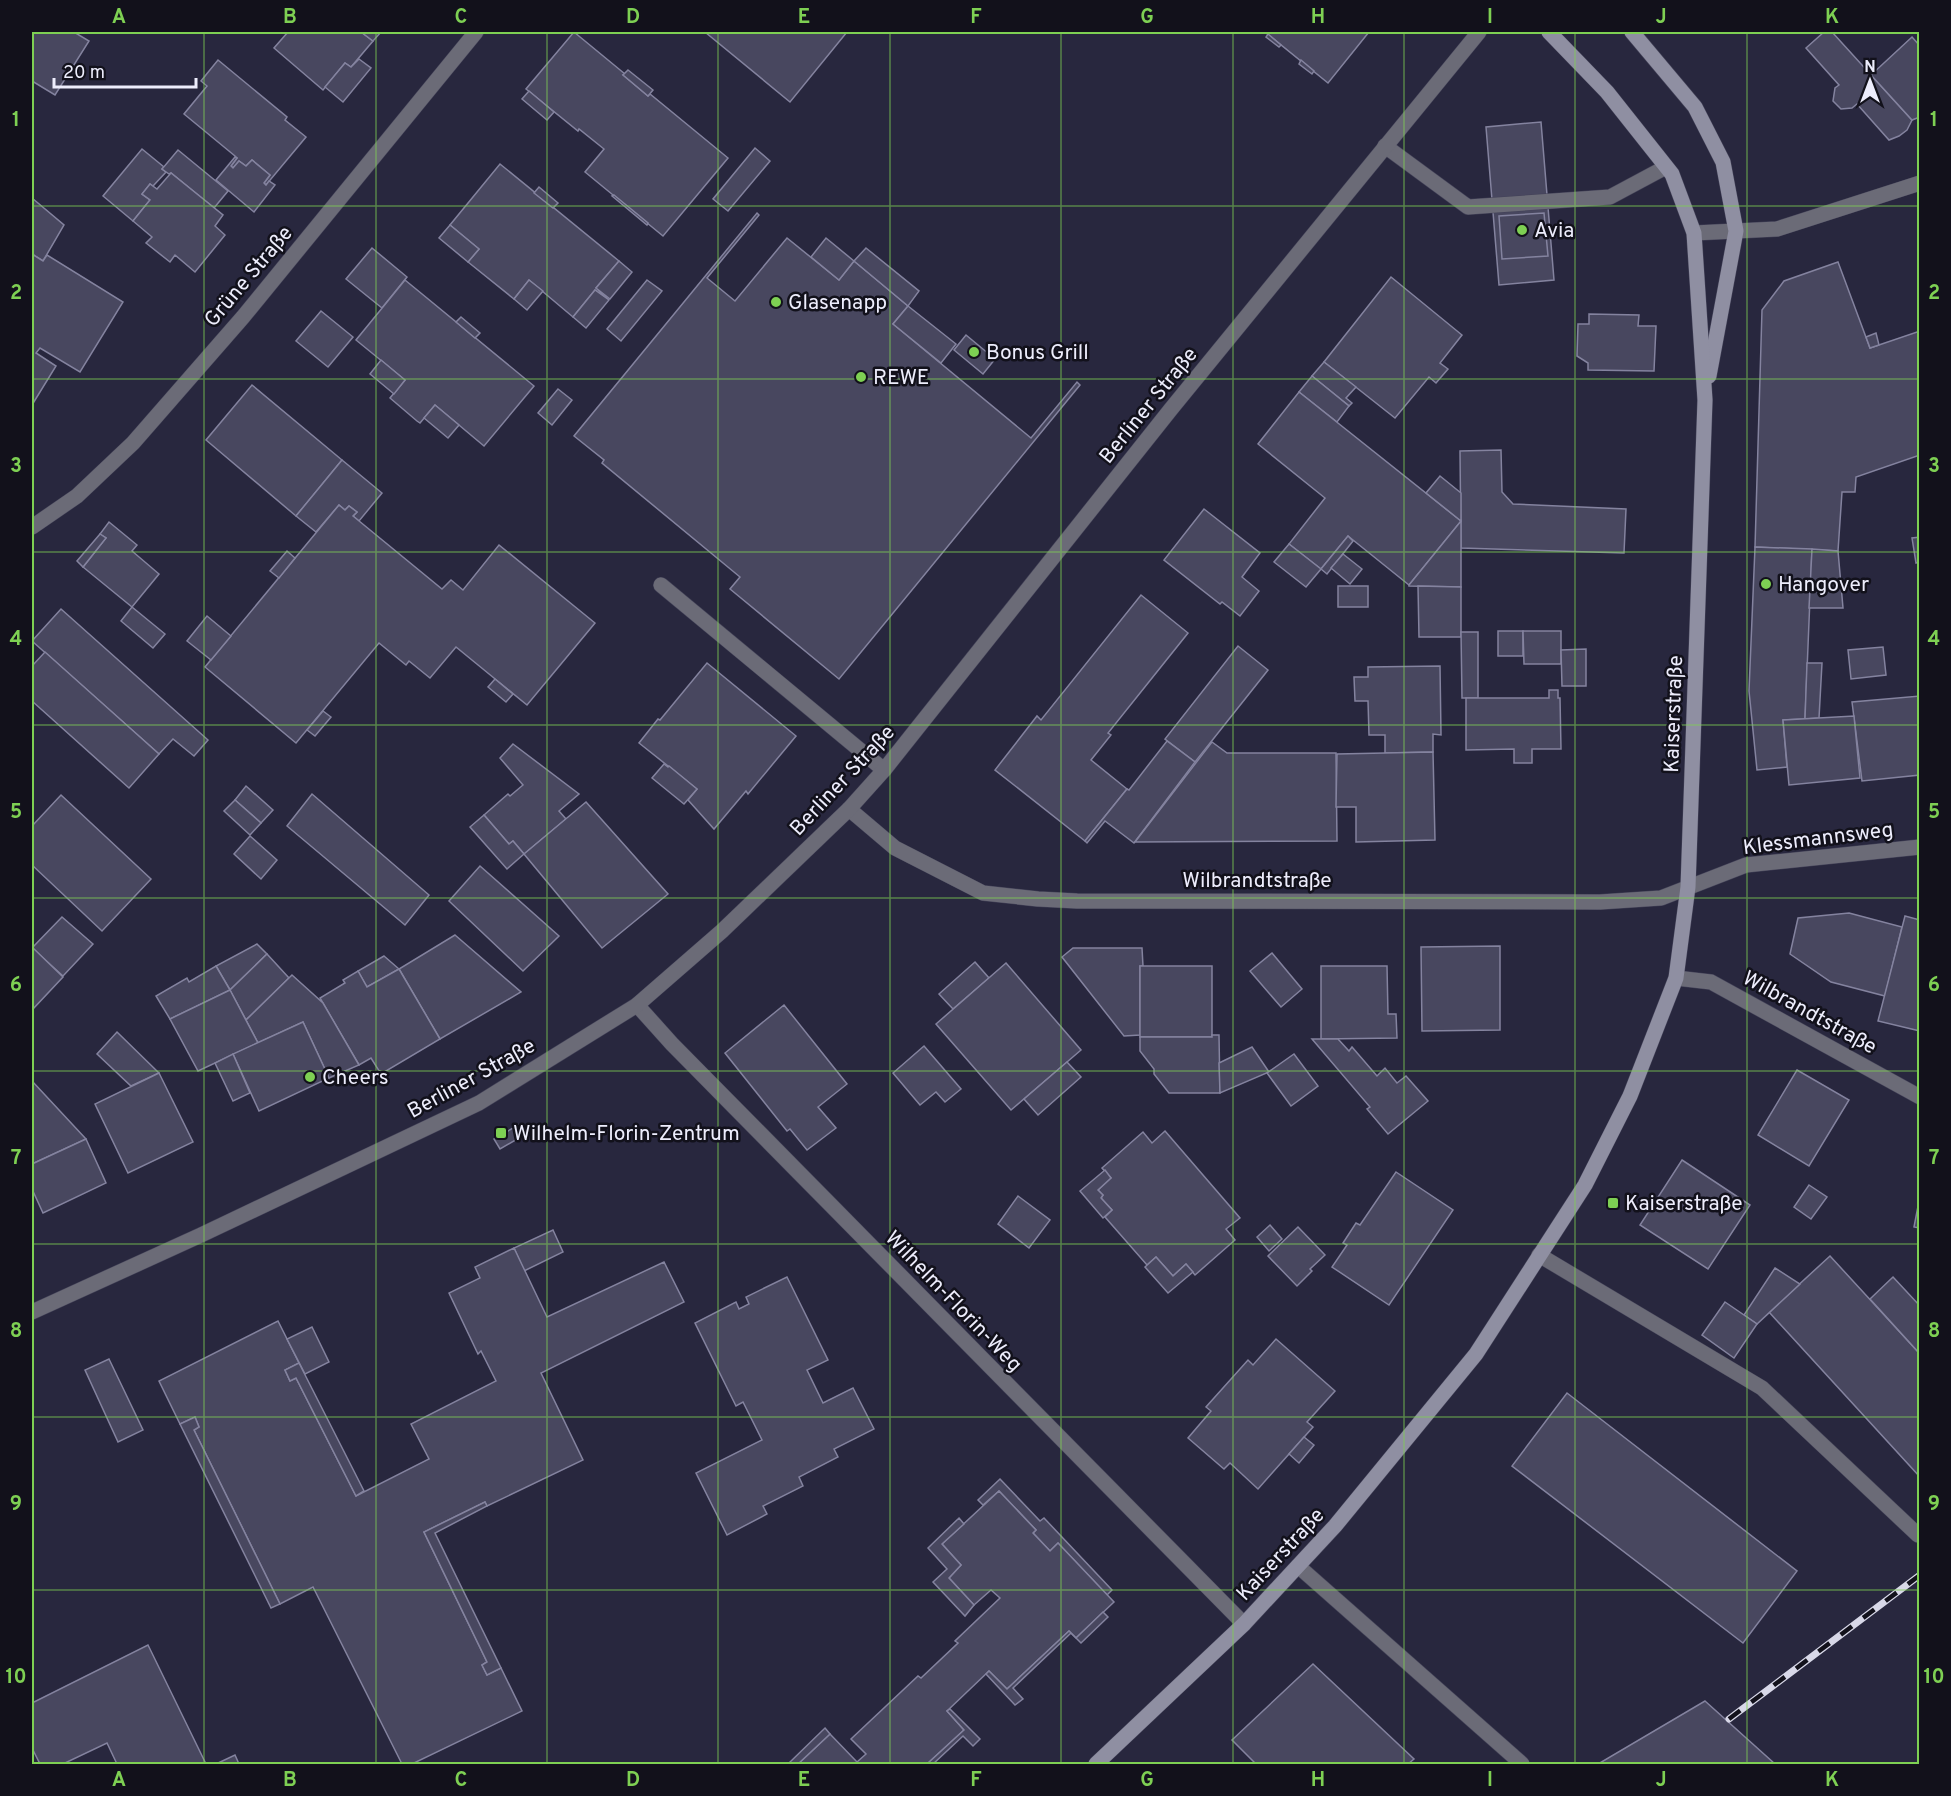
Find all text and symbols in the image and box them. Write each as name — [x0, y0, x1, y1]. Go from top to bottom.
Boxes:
text: A — [112, 5, 126, 31]
text: B — [283, 5, 297, 31]
text: C — [455, 5, 467, 31]
text: D — [626, 5, 640, 31]
text: E — [798, 5, 810, 31]
text: F — [970, 5, 982, 31]
text: G — [1140, 5, 1154, 31]
text: H — [1311, 5, 1325, 31]
text: I — [1487, 5, 1493, 31]
text: J — [1655, 5, 1667, 31]
text: K — [1825, 5, 1839, 31]
scale bar — [54, 51, 196, 89]
north arrow — [1840, 51, 1900, 111]
text: N — [1864, 58, 1876, 78]
text: 20 m — [63, 62, 105, 85]
text: 1 — [12, 108, 20, 134]
text: 1 — [1930, 108, 1938, 134]
place label: Avia — [1534, 218, 1574, 245]
street label: Grüne Straße — [199, 221, 299, 333]
marker: Avia — [1515, 223, 1529, 237]
text: 2 — [10, 281, 22, 307]
text: 2 — [1928, 281, 1940, 307]
place label: Glasenapp — [788, 290, 887, 317]
marker: Glasenapp — [769, 295, 783, 309]
place label: Bonus Grill — [986, 340, 1089, 367]
street label: Berliner Straße — [1094, 342, 1204, 470]
marker: Bonus Grill — [967, 345, 981, 359]
place label: REWE — [873, 365, 929, 392]
marker: REWE — [854, 370, 868, 384]
text: 3 — [10, 454, 22, 480]
text: 3 — [1928, 454, 1940, 480]
place label: Hangover — [1778, 572, 1869, 599]
marker: Hangover — [1759, 577, 1773, 591]
text: 4 — [10, 627, 22, 653]
text: 4 — [1928, 627, 1940, 653]
street label: Kaiserstraße — [1659, 655, 1690, 773]
street label: Berliner Straße — [785, 720, 901, 842]
text: 5 — [10, 800, 22, 826]
text: 5 — [1928, 800, 1940, 826]
street label: Klessmannsweg — [1741, 817, 1895, 862]
street label: Wilbrandtstraße — [1182, 868, 1332, 895]
street label: Wilbrandtstraße — [1737, 965, 1881, 1061]
text: 6 — [10, 973, 22, 999]
text: 6 — [1928, 973, 1940, 999]
street label: Berliner Straße — [403, 1033, 540, 1126]
place label: Cheers — [322, 1065, 389, 1092]
marker: Cheers — [303, 1070, 317, 1084]
place label: Wilhelm-Florin-Zentrum — [513, 1121, 740, 1148]
marker: Wilhelm-Florin-Zentrum — [494, 1126, 508, 1140]
text: 7 — [11, 1146, 21, 1172]
text: 7 — [1929, 1146, 1939, 1172]
place label: Kaiserstraße — [1625, 1191, 1742, 1218]
marker: Kaiserstraße — [1606, 1196, 1620, 1210]
street label: Wilhelm-Florin-Weg — [879, 1226, 1027, 1378]
text: 8 — [10, 1319, 22, 1345]
text: 8 — [1928, 1319, 1940, 1345]
text: 9 — [10, 1492, 22, 1518]
text: 9 — [1928, 1492, 1940, 1518]
street label: Kaiserstraße — [1231, 1503, 1331, 1607]
text: 10 — [5, 1665, 27, 1691]
text: 10 — [1923, 1665, 1945, 1691]
text: A — [112, 1768, 126, 1794]
text: B — [283, 1768, 297, 1794]
text: C — [455, 1768, 467, 1794]
text: D — [626, 1768, 640, 1794]
text: E — [798, 1768, 810, 1794]
text: F — [970, 1768, 982, 1794]
text: G — [1140, 1768, 1154, 1794]
text: H — [1311, 1768, 1325, 1794]
text: I — [1487, 1768, 1493, 1794]
text: J — [1655, 1768, 1667, 1794]
text: K — [1825, 1768, 1839, 1794]

